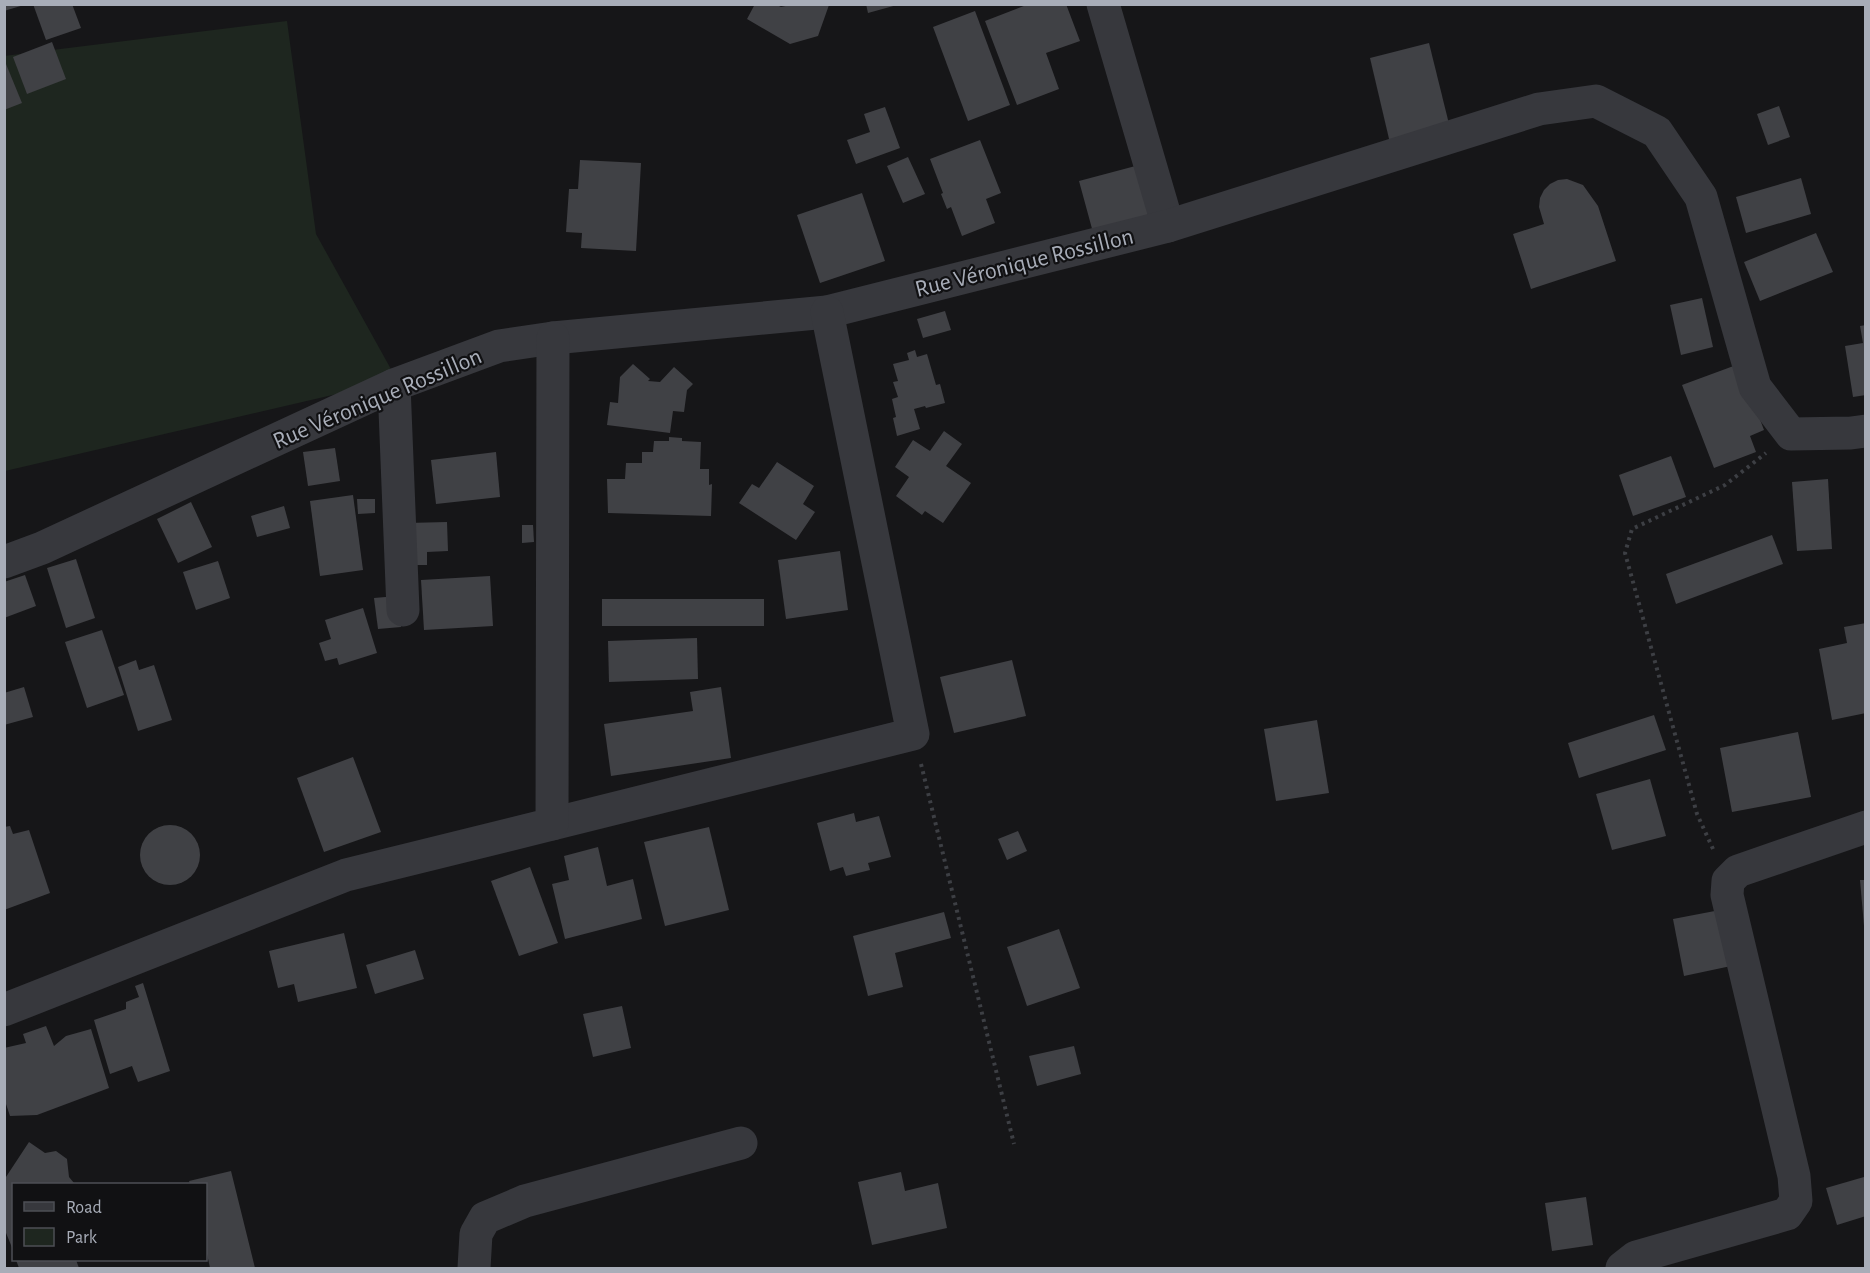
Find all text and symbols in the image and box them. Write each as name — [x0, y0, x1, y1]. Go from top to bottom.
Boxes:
street label: Rue Véronique Rossillon — [913, 224, 1136, 302]
street label: Rue Véronique Rossillon — [270, 344, 485, 454]
legend — [12, 1183, 207, 1261]
text: Road — [66, 1199, 102, 1217]
text: Park — [66, 1229, 98, 1247]

